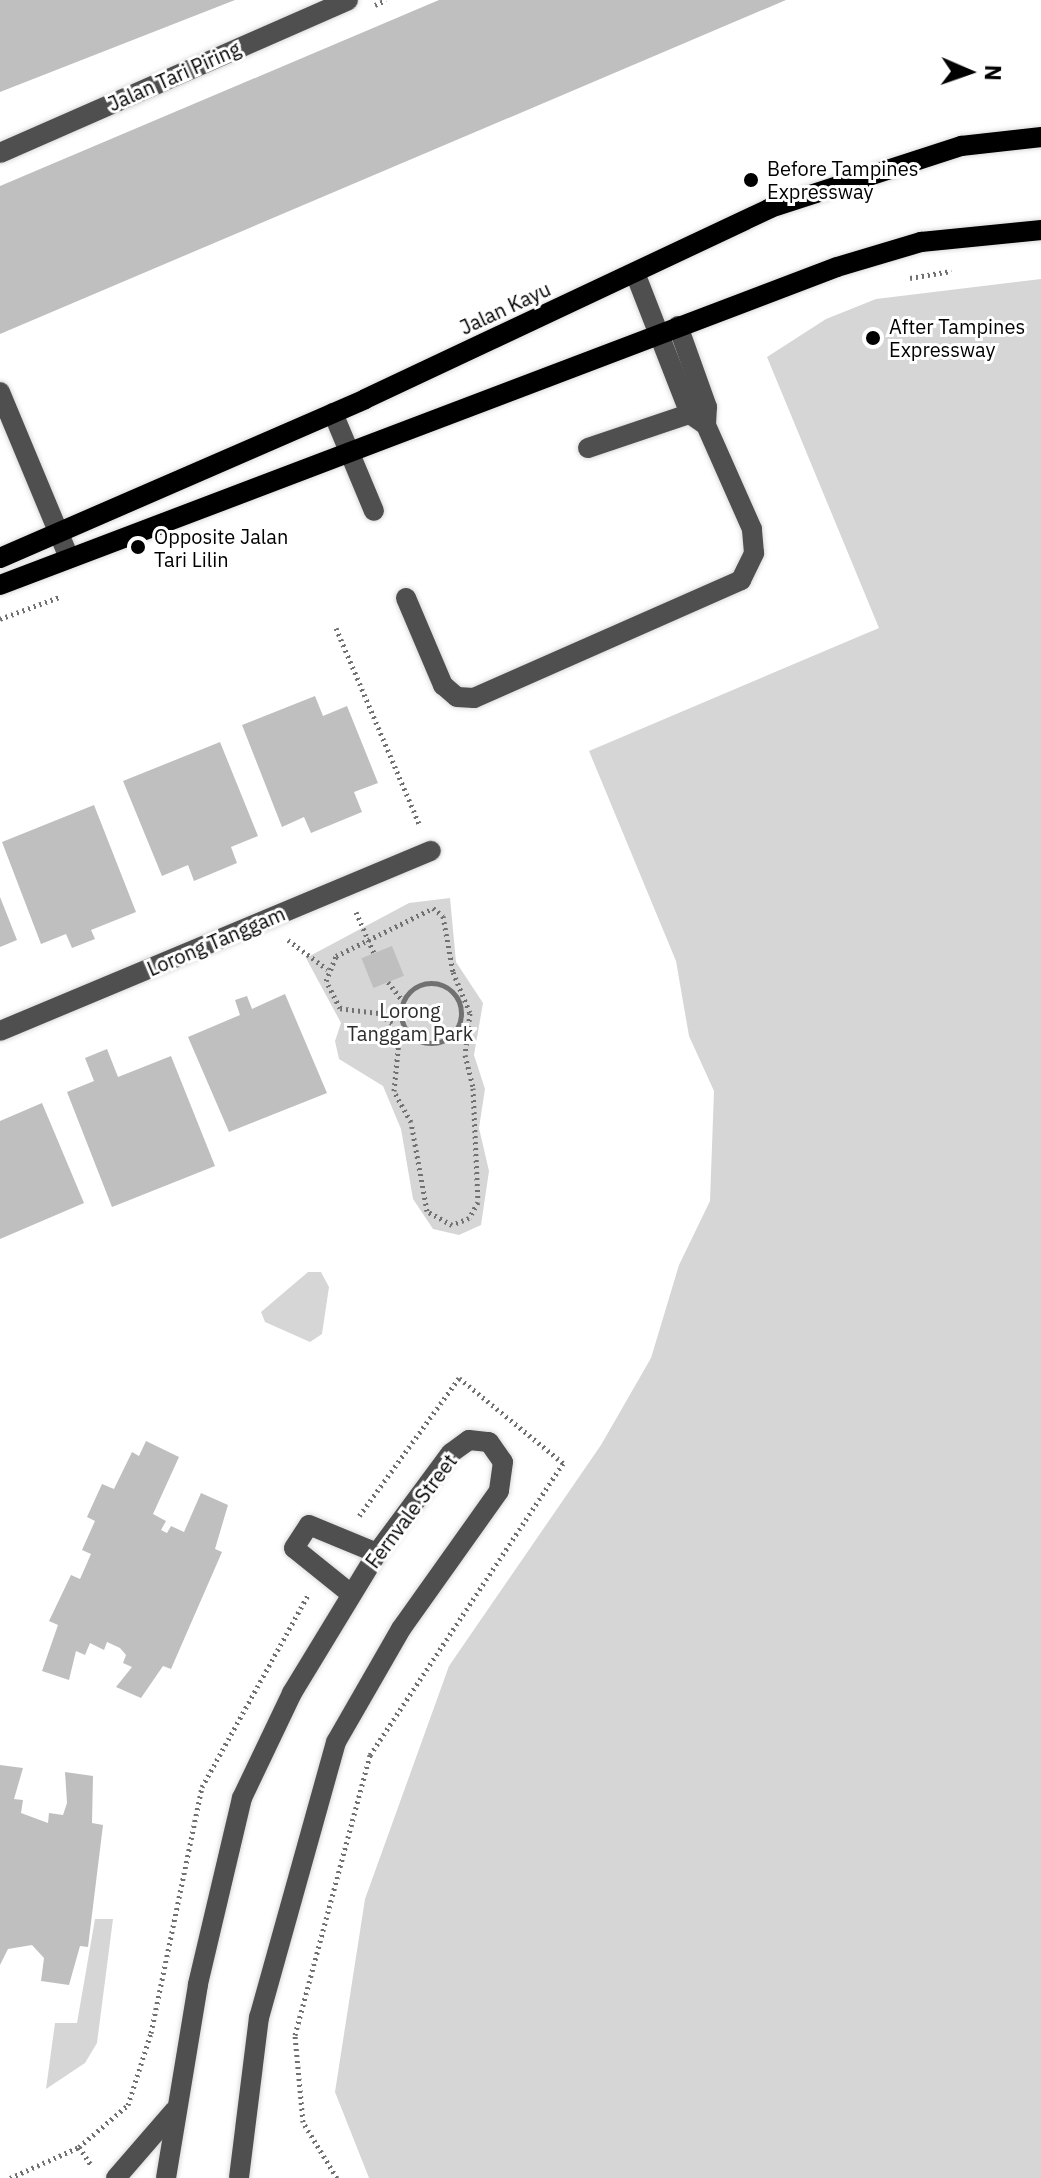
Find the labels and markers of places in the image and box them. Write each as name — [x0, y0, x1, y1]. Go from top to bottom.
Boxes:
place label: Before Tampines Expressway — [767, 156, 918, 203]
marker: Before Tampines Expressway — [742, 171, 760, 189]
place label: After Tampines Expressway — [889, 314, 1025, 361]
marker: After Tampines Expressway — [864, 329, 882, 347]
place label: Opposite Jalan Tari Lilin — [154, 524, 288, 571]
marker: Opposite Jalan Tari Lilin — [129, 538, 147, 556]

